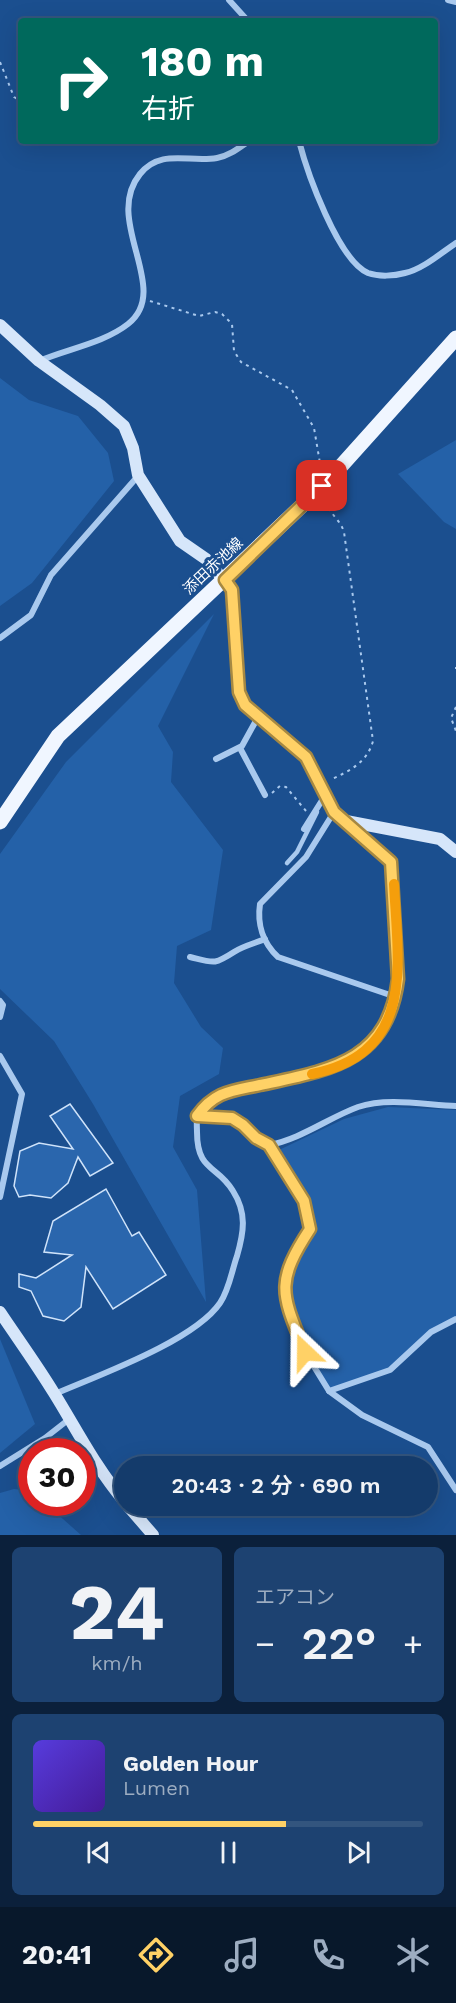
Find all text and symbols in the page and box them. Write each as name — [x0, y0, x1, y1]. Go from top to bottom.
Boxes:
text: 180 m — [141, 37, 264, 86]
icon: right — [42, 42, 120, 120]
text: 右折 — [141, 93, 195, 125]
pin — [296, 460, 347, 511]
icon: arrive — [305, 469, 338, 502]
street label: 添田赤池線 — [179, 534, 247, 598]
position arrow — [273, 1320, 337, 1384]
speed limit sign: 30 — [18, 1438, 96, 1516]
text: 20:43 · 2 分 · 690 m — [172, 1473, 380, 1498]
text: 24 — [69, 1566, 165, 1658]
text: エアコン — [255, 1585, 335, 1609]
text: 22° — [302, 1617, 376, 1670]
text: − — [255, 1624, 275, 1663]
text: + — [403, 1624, 423, 1663]
text: km/h — [91, 1651, 143, 1675]
text: Golden Hour — [123, 1751, 258, 1776]
text: Lumen — [123, 1776, 190, 1800]
icon: previous — [82, 1836, 115, 1869]
icon: pause — [212, 1836, 245, 1869]
icon: next — [342, 1836, 375, 1869]
icon: directions — [135, 1934, 177, 1976]
icon: music — [221, 1934, 263, 1976]
icon: phone — [307, 1934, 349, 1976]
icon: climate — [392, 1934, 434, 1976]
text: 20:41 — [22, 1939, 92, 1971]

